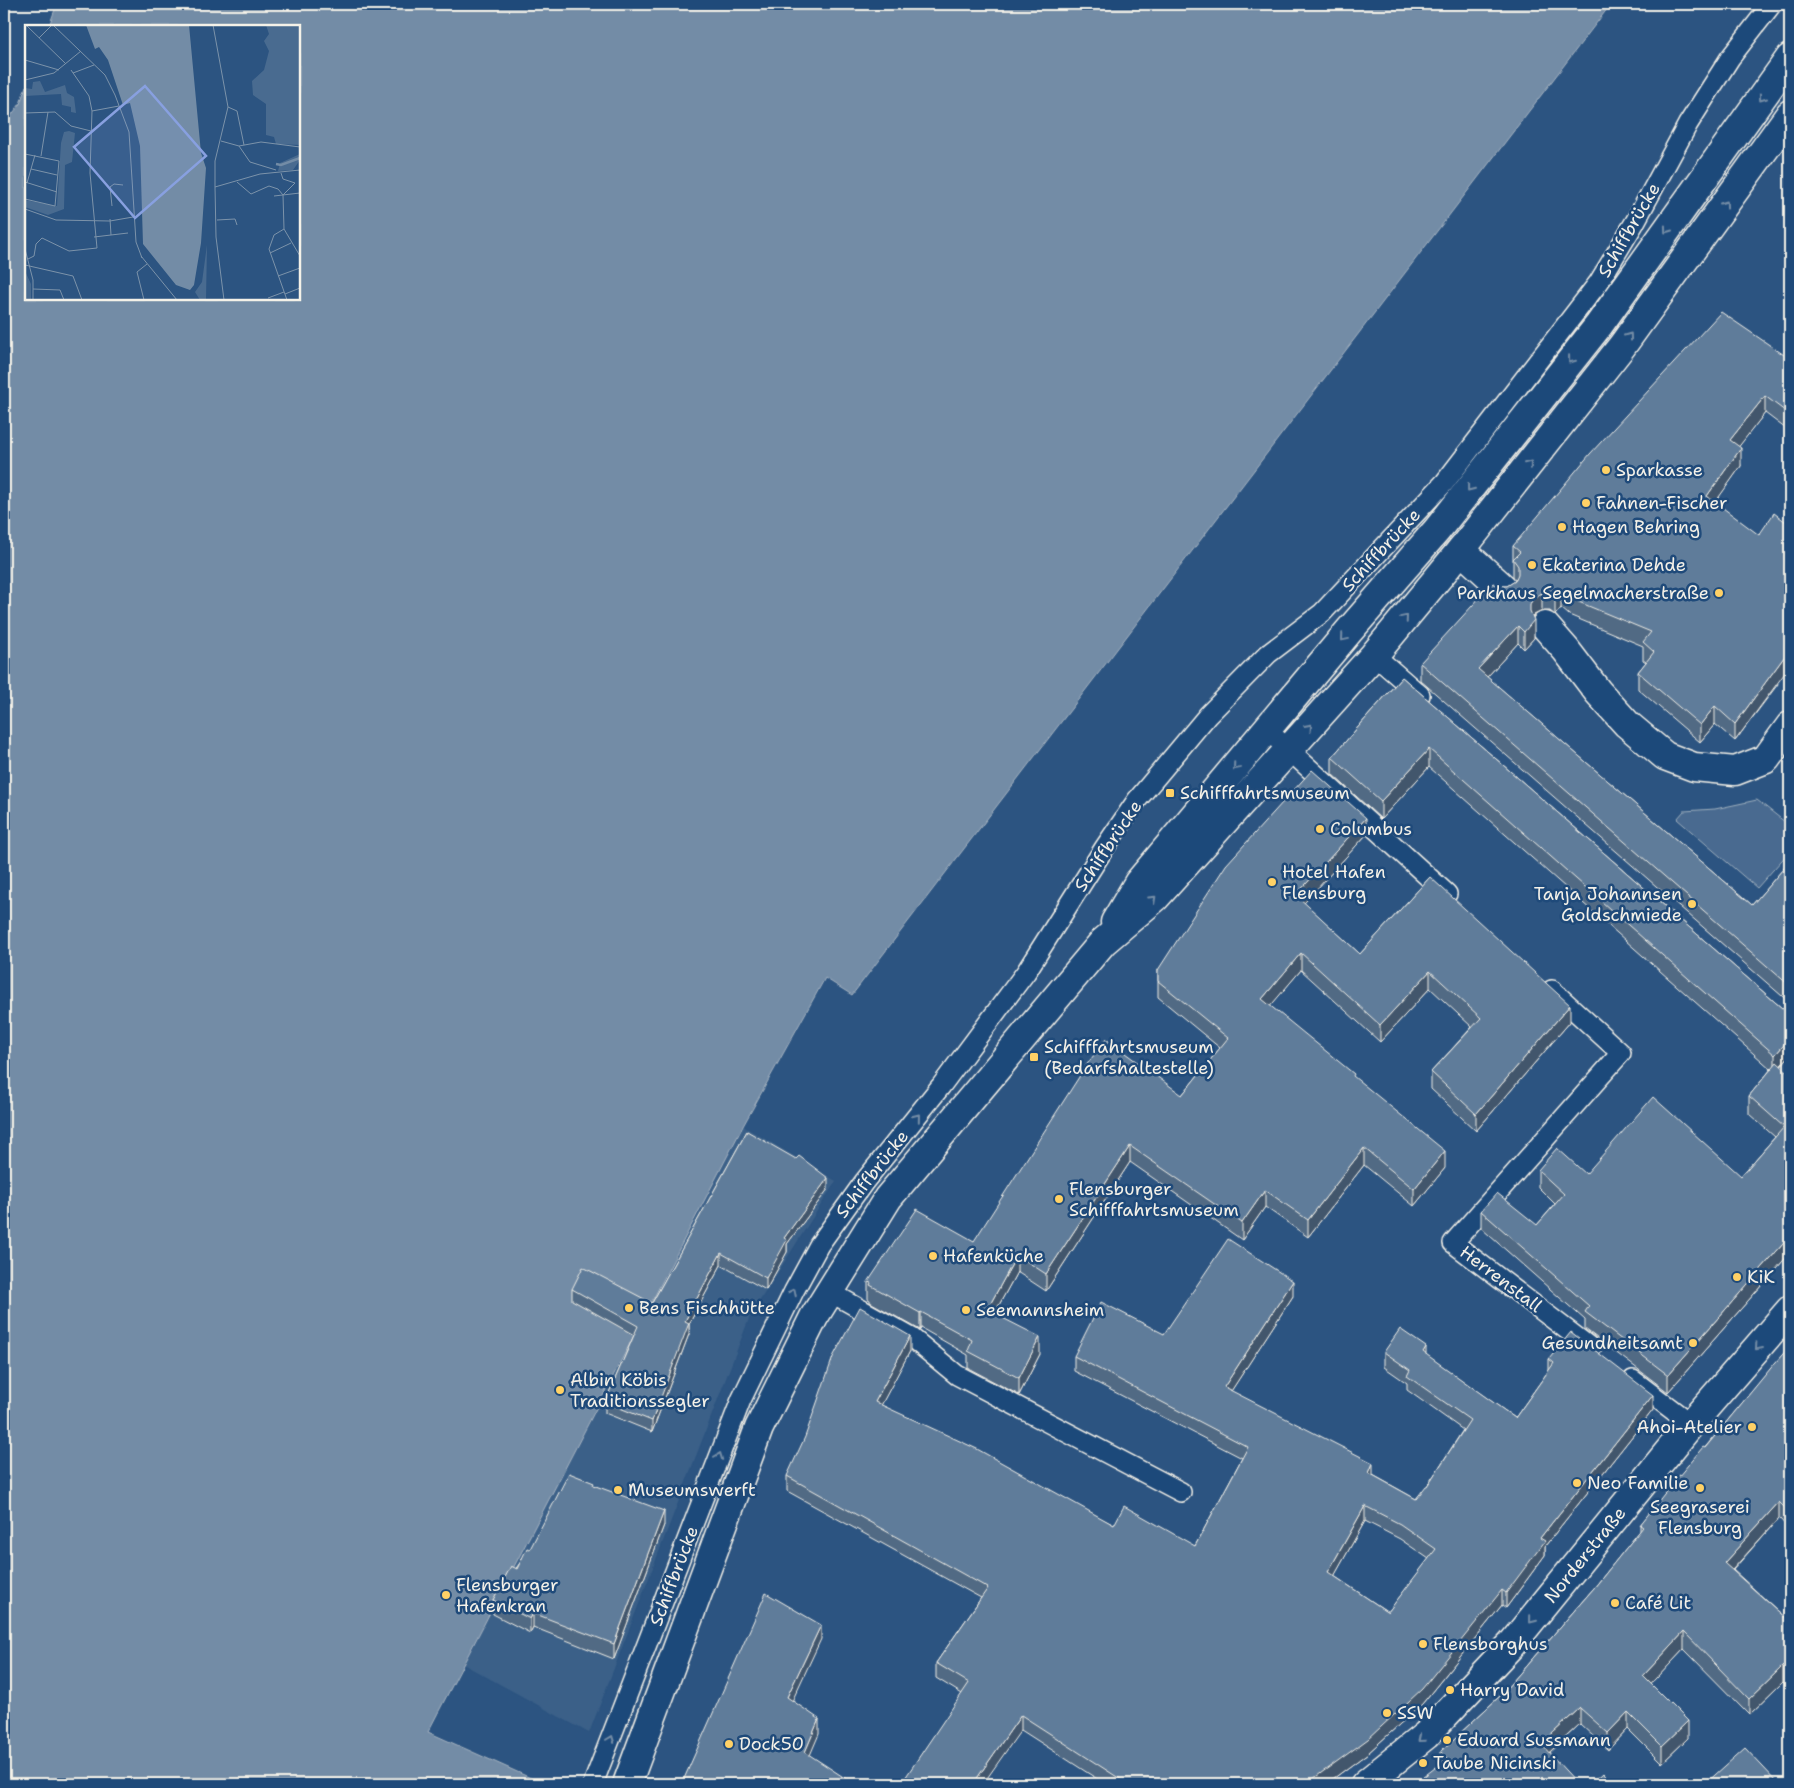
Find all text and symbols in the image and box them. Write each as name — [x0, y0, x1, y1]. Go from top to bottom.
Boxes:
inset map — [25, 25, 300, 300]
one-way arrow — [1759, 92, 1768, 102]
street label: Schiffbrücke — [1592, 178, 1666, 282]
one-way arrow — [1719, 200, 1728, 210]
one-way arrow — [1664, 224, 1673, 233]
one-way arrow — [1623, 332, 1632, 342]
one-way arrow — [1567, 355, 1576, 364]
place label: Sparkasse — [1616, 458, 1703, 482]
one-way arrow — [1523, 460, 1532, 470]
marker: Sparkasse — [1600, 464, 1612, 476]
one-way arrow — [1468, 482, 1476, 491]
place label: Fahnen-Fischer — [1596, 491, 1728, 515]
marker: Fahnen-Fischer — [1580, 497, 1592, 509]
street label: Schiffbrücke — [1336, 503, 1426, 597]
place label: Hagen Behring — [1572, 515, 1700, 539]
marker: Hagen Behring — [1556, 521, 1568, 533]
place label: Ekaterina Dehde — [1542, 553, 1686, 577]
marker: Ekaterina Dehde — [1526, 559, 1538, 571]
place label: Parkhaus Segelmacherstraße — [1457, 581, 1709, 605]
marker: Parkhaus Segelmacherstraße — [1713, 587, 1725, 599]
one-way arrow — [1400, 615, 1408, 624]
one-way arrow — [1341, 632, 1350, 641]
one-way arrow — [1304, 724, 1313, 733]
one-way arrow — [1233, 761, 1241, 770]
place label: Schifffahrtsmuseum — [1180, 781, 1350, 805]
marker: Schifffahrtsmuseum — [1164, 787, 1176, 799]
street label: Schiffbrücke — [1069, 796, 1147, 896]
place label: Columbus — [1330, 817, 1412, 841]
marker: Columbus — [1314, 823, 1326, 835]
place label: Hotel Hafen Flensburg — [1282, 860, 1386, 905]
marker: Hotel Hafen Flensburg — [1266, 876, 1278, 888]
place label: Tanja Johannsen Goldschmiede — [1534, 882, 1682, 927]
one-way arrow — [1147, 896, 1156, 905]
marker: Tanja Johannsen Goldschmiede — [1686, 898, 1698, 910]
place label: Schifffahrtsmuseum (Bedarfshaltestelle) — [1044, 1035, 1214, 1080]
marker: Schifffahrtsmuseum (Bedarfshaltestelle) — [1028, 1051, 1040, 1063]
one-way arrow — [911, 1114, 919, 1123]
street label: Schiffbrücke — [830, 1125, 914, 1223]
place label: Flensburger Schifffahrtsmuseum — [1069, 1177, 1239, 1222]
marker: Flensburger Schifffahrtsmuseum — [1053, 1193, 1065, 1205]
street label: Herrenstall — [1455, 1240, 1547, 1318]
place label: Hafenküche — [943, 1244, 1044, 1268]
marker: Hafenküche — [927, 1250, 939, 1262]
place label: KiK — [1747, 1265, 1775, 1289]
marker: KiK — [1731, 1271, 1743, 1283]
one-way arrow — [787, 1289, 797, 1298]
place label: Bens Fischhütte — [639, 1296, 775, 1320]
place label: Seemannsheim — [976, 1298, 1104, 1322]
marker: Bens Fischhütte — [623, 1302, 635, 1314]
marker: Seemannsheim — [960, 1304, 972, 1316]
place label: Gesundheitsamt — [1541, 1331, 1683, 1355]
marker: Gesundheitsamt — [1687, 1337, 1699, 1349]
one-way arrow — [1755, 1341, 1764, 1350]
place label: Albin Köbis Traditionssegler — [570, 1368, 710, 1413]
marker: Albin Köbis Traditionssegler — [554, 1384, 566, 1396]
place label: Ahoi-Atelier — [1636, 1415, 1742, 1439]
marker: Ahoi-Atelier — [1746, 1421, 1758, 1433]
one-way arrow — [714, 1453, 724, 1461]
place label: Neo Familie — [1587, 1471, 1689, 1495]
marker: Neo Familie — [1571, 1477, 1583, 1489]
place label: Museumswerft — [628, 1478, 756, 1502]
marker: Seegraserei Flensburg — [1694, 1482, 1706, 1494]
marker: Museumswerft — [612, 1484, 624, 1496]
place label: Seegraserei Flensburg — [1650, 1495, 1750, 1540]
street label: Norderstraße — [1539, 1502, 1631, 1608]
street label: Schiffbrücke — [644, 1523, 704, 1629]
place label: Flensburger Hafenkran — [456, 1573, 558, 1618]
marker: Flensburger Hafenkran — [440, 1589, 452, 1601]
place label: Café Lit — [1625, 1591, 1691, 1615]
marker: Café Lit — [1609, 1597, 1621, 1609]
one-way arrow — [1529, 1614, 1537, 1623]
place label: Flensborghus — [1433, 1632, 1548, 1656]
marker: Flensborghus — [1417, 1638, 1429, 1650]
place label: Harry David — [1460, 1678, 1564, 1702]
marker: Harry David — [1444, 1684, 1456, 1696]
place label: SSW — [1397, 1701, 1434, 1725]
marker: SSW — [1381, 1707, 1393, 1719]
place label: Eduard Sussmann — [1457, 1728, 1611, 1752]
place label: Dock50 — [739, 1732, 804, 1756]
one-way arrow — [1418, 1733, 1427, 1742]
marker: Eduard Sussmann — [1441, 1734, 1453, 1746]
one-way arrow — [604, 1735, 615, 1744]
marker: Dock50 — [723, 1738, 735, 1750]
place label: Taube Nicinski — [1433, 1751, 1557, 1775]
marker: Taube Nicinski — [1417, 1757, 1429, 1769]

